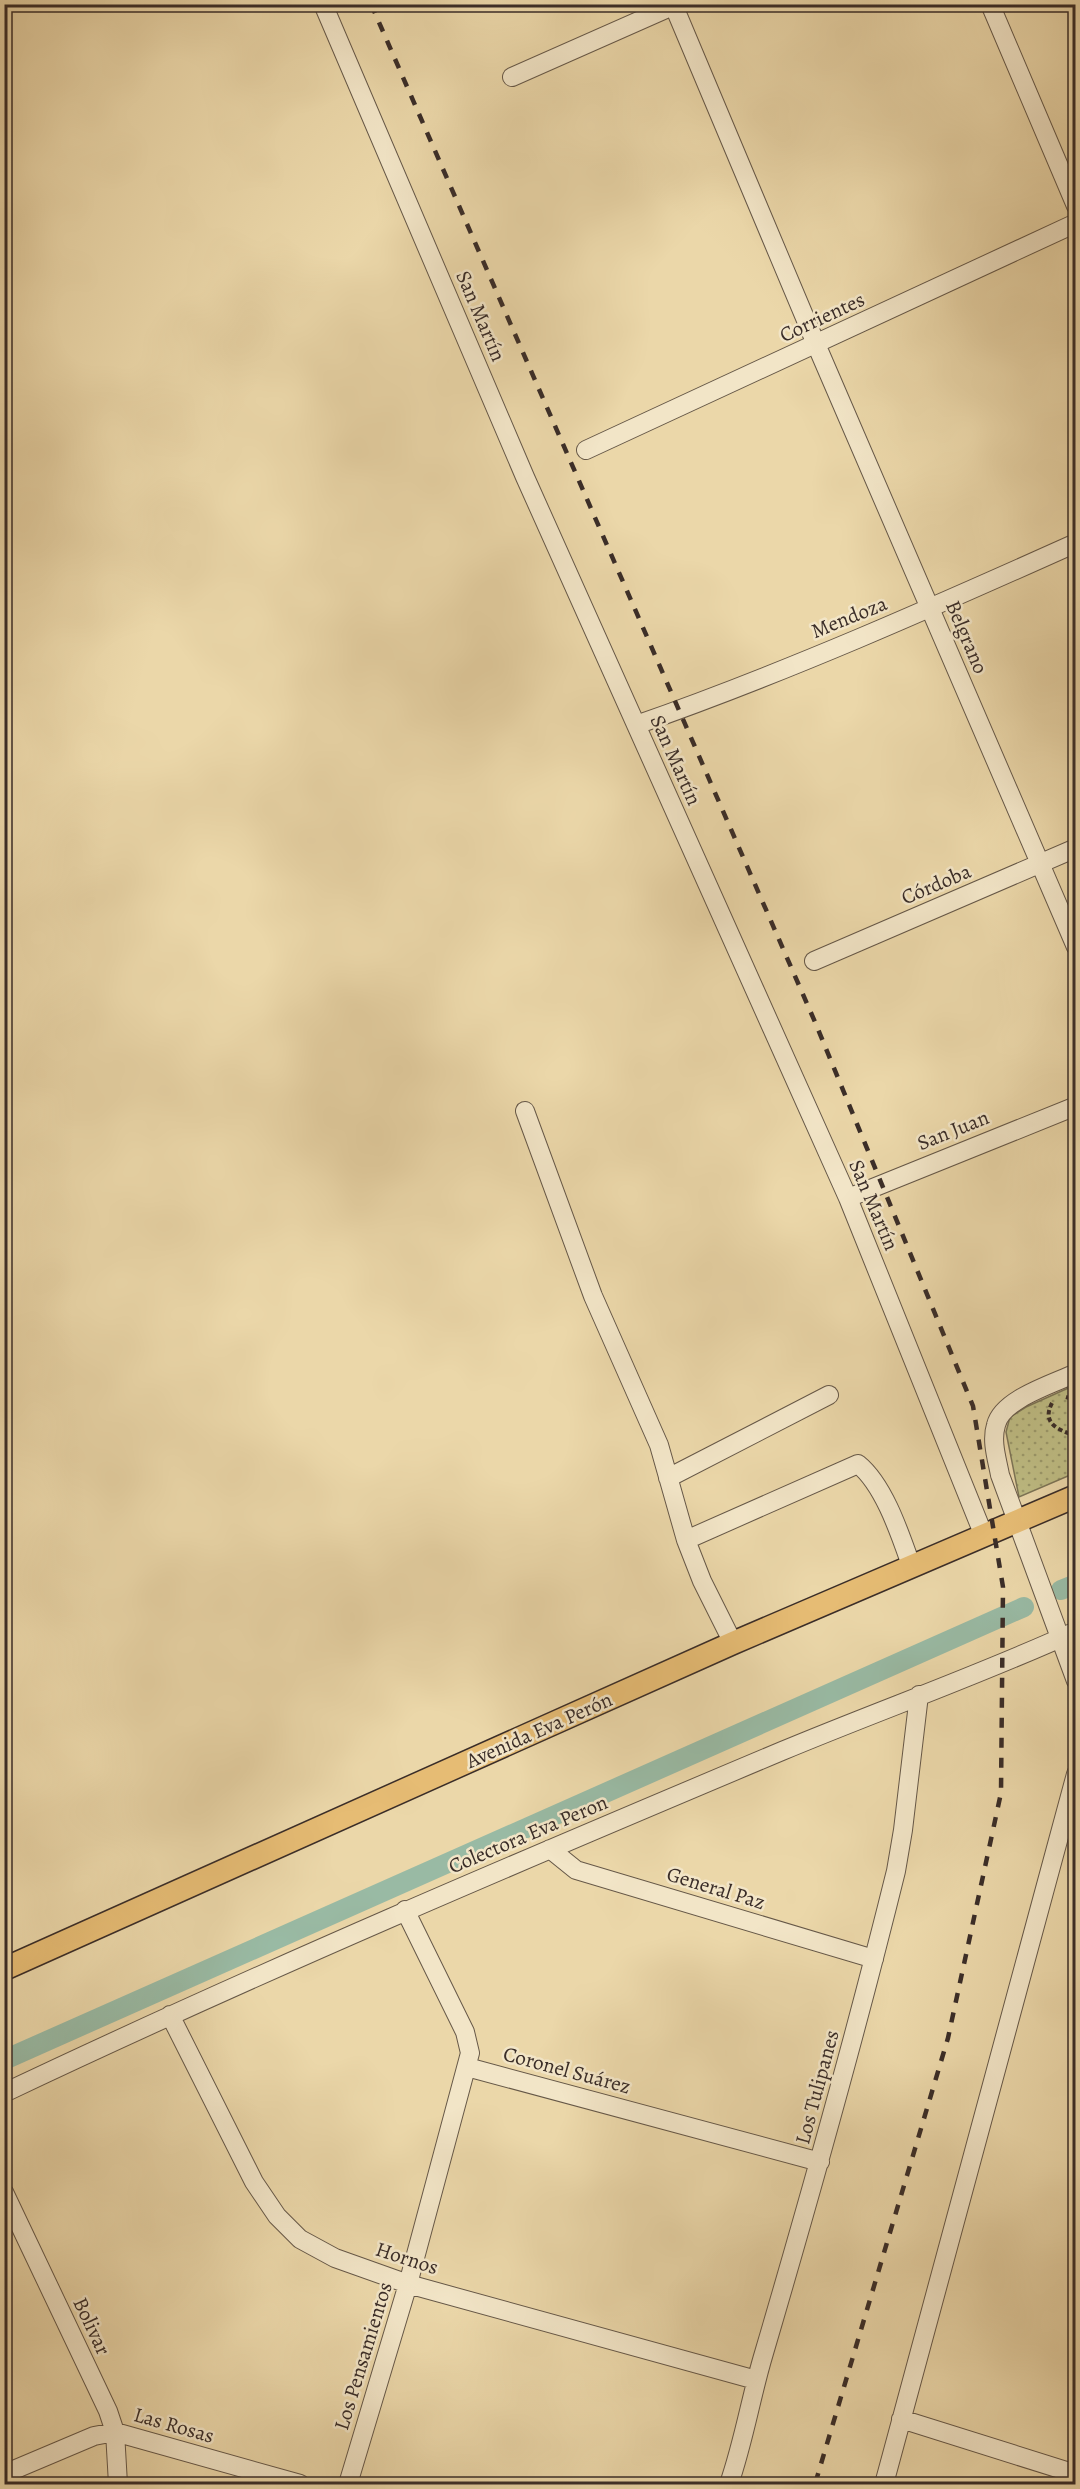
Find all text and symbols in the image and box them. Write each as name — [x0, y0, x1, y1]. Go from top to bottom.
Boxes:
street label: San Martín — [449, 266, 513, 366]
street label: Corrientes — [775, 285, 869, 349]
street label: Mendoza — [807, 589, 891, 645]
street label: Belgrano — [939, 596, 995, 678]
street label: San Martín — [644, 710, 708, 810]
street label: Córdoba — [897, 857, 975, 911]
street label: San Juan — [913, 1103, 993, 1157]
street label: San Martín — [842, 1155, 906, 1255]
street label: Avenida Eva Perón — [460, 1685, 617, 1775]
street label: Colectora Eva Peron — [444, 1788, 612, 1880]
street label: General Paz — [663, 1860, 769, 1916]
street label: Los Tulipanes — [788, 2027, 846, 2147]
street label: Coronel Suárez — [500, 2040, 634, 2100]
street label: Hornos — [372, 2235, 442, 2281]
street label: Los Pensamientos — [327, 2278, 399, 2434]
street label: Bolivar — [66, 2293, 118, 2359]
street label: Las Rosas — [131, 2400, 217, 2450]

